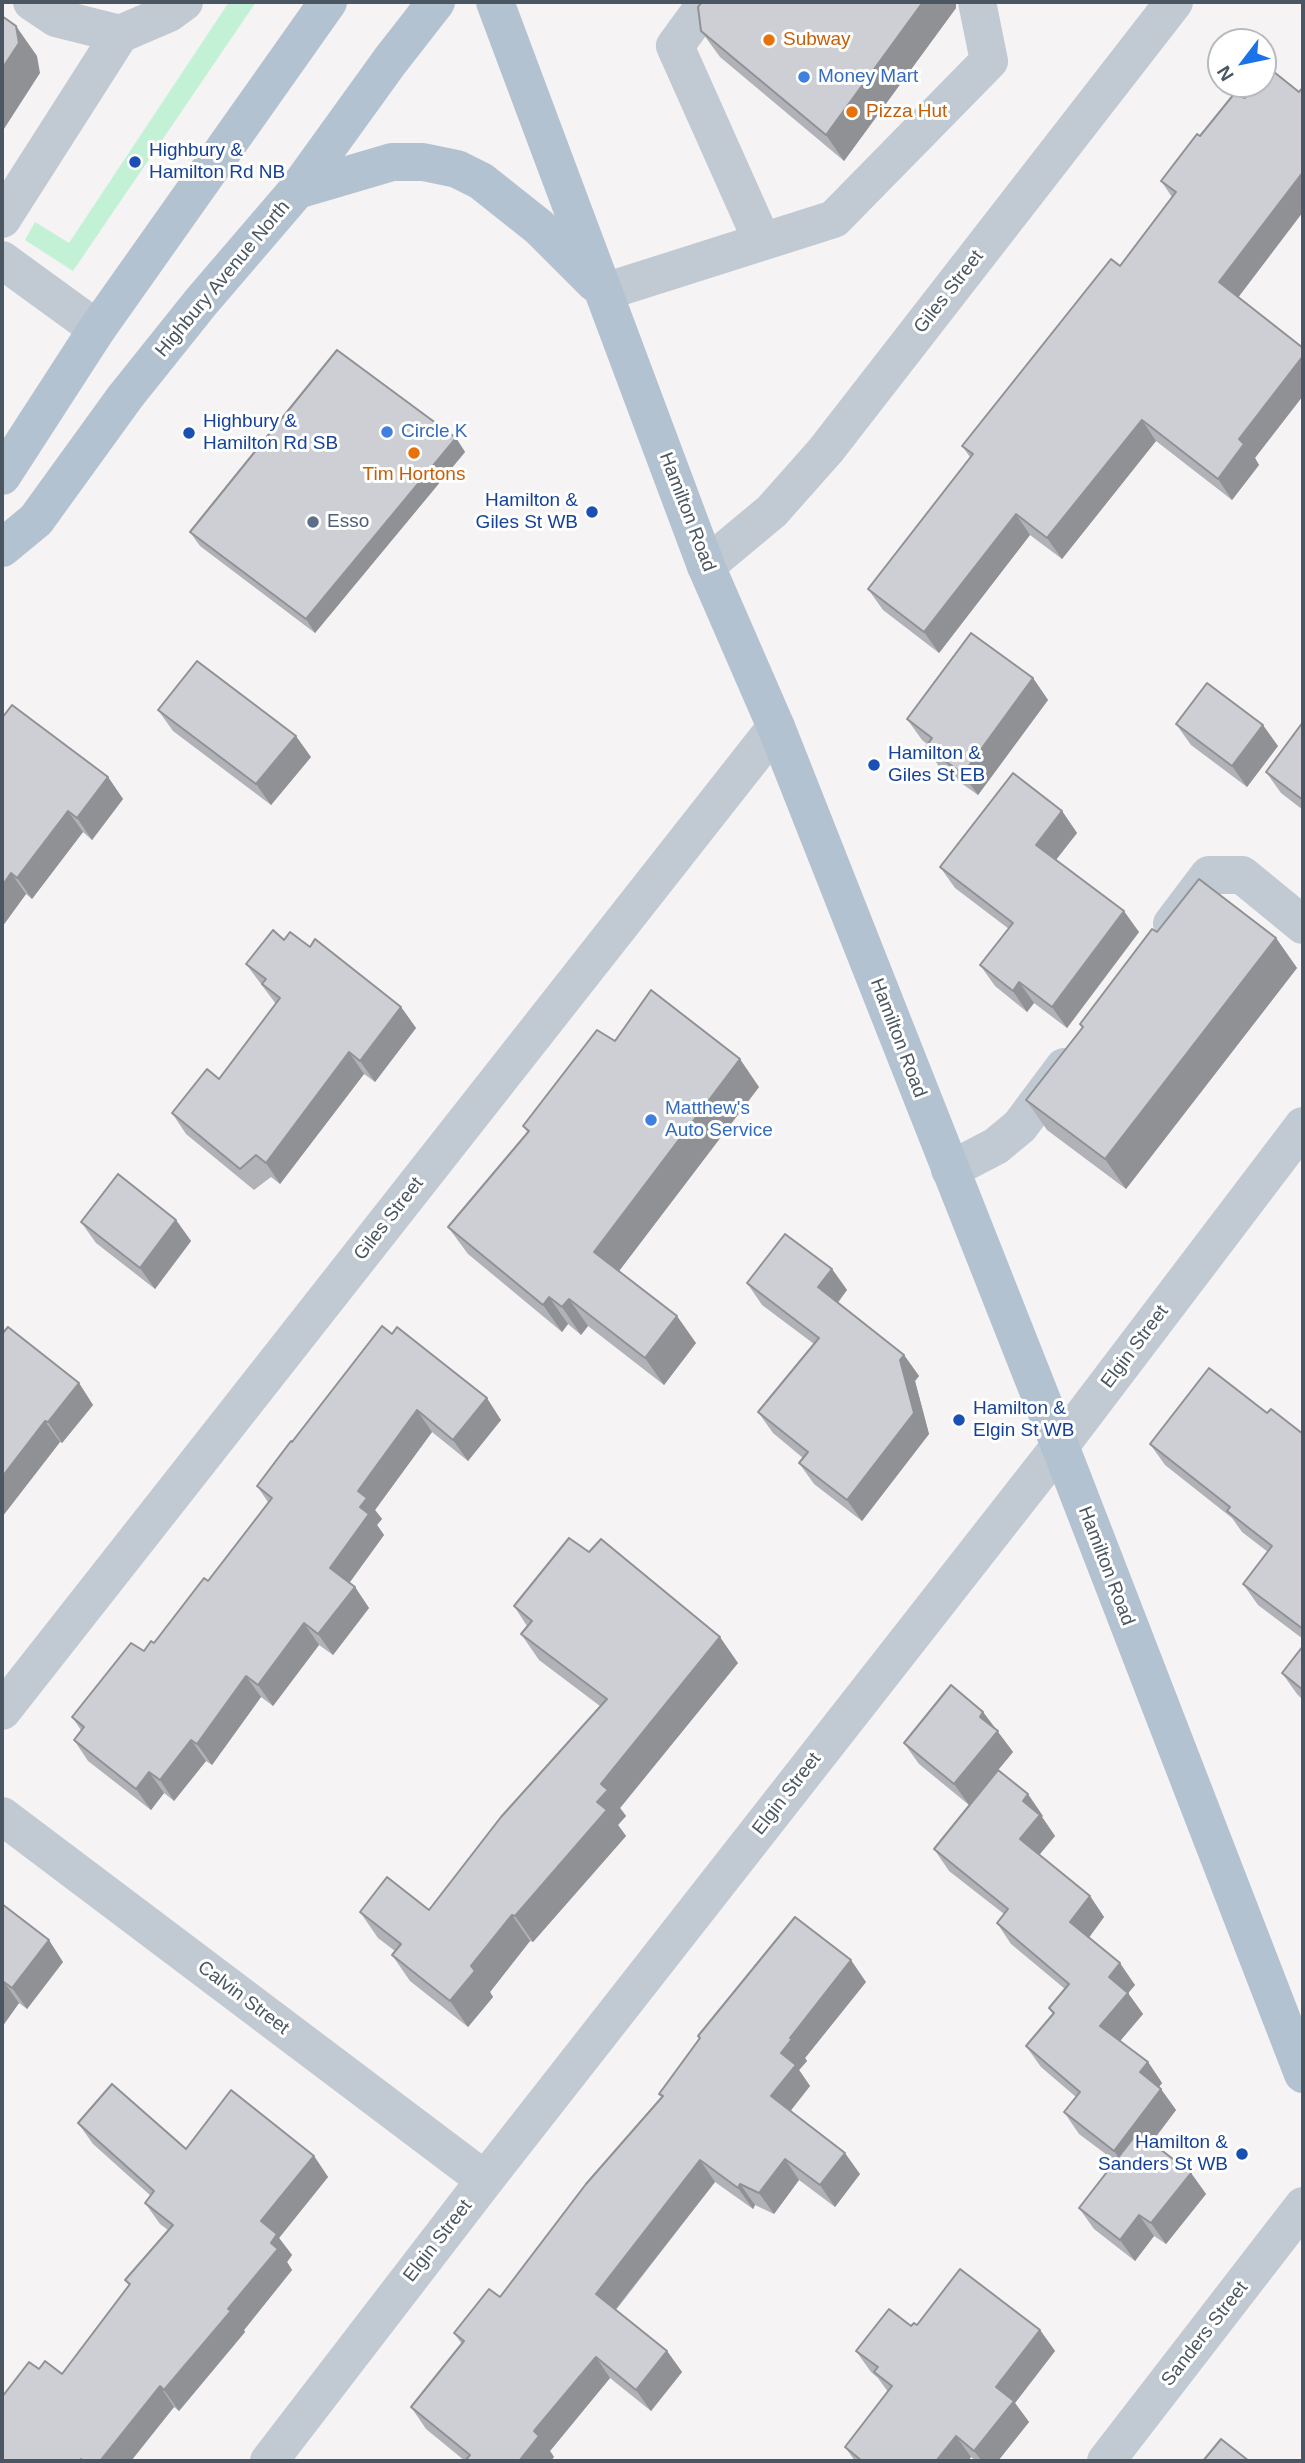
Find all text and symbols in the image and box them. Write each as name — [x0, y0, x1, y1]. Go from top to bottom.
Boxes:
north arrow — [1207, 28, 1277, 98]
place label: Subway — [783, 29, 851, 51]
marker: Subway — [761, 32, 777, 48]
text: N — [1213, 62, 1238, 85]
place label: Money Mart — [818, 66, 918, 88]
marker: Money Mart — [796, 69, 812, 85]
place label: Pizza Hut — [866, 101, 947, 123]
marker: Pizza Hut — [844, 104, 860, 120]
place label: Highbury & Hamilton Rd NB — [149, 140, 285, 184]
marker: Highbury & Hamilton Rd NB — [127, 154, 143, 170]
street label: Highbury Avenue North — [151, 196, 295, 362]
street label: Giles Street — [909, 246, 989, 338]
place label: Highbury & Hamilton Rd SB — [203, 411, 338, 455]
place label: Circle K — [401, 421, 468, 443]
marker: Circle K — [379, 424, 395, 440]
marker: Highbury & Hamilton Rd SB — [181, 425, 197, 441]
marker: Tim Hortons — [406, 445, 422, 461]
street label: Hamilton Road — [654, 449, 720, 575]
place label: Tim Hortons — [363, 464, 465, 486]
place label: Hamilton & Giles St WB — [476, 490, 578, 534]
marker: Hamilton & Giles St WB — [584, 504, 600, 520]
place label: Esso — [327, 511, 369, 533]
marker: Esso — [305, 514, 321, 530]
place label: Hamilton & Giles St EB — [888, 743, 985, 787]
marker: Hamilton & Giles St EB — [866, 757, 882, 773]
street label: Hamilton Road — [865, 975, 931, 1101]
place label: Matthew's Auto Service — [665, 1098, 773, 1142]
marker: Matthew's Auto Service — [643, 1112, 659, 1128]
street label: Giles Street — [349, 1173, 429, 1265]
street label: Elgin Street — [1096, 1301, 1174, 1393]
place label: Hamilton & Elgin St WB — [973, 1398, 1074, 1442]
marker: Hamilton & Elgin St WB — [951, 1412, 967, 1428]
street label: Hamilton Road — [1073, 1503, 1139, 1629]
street label: Elgin Street — [748, 1748, 826, 1840]
street label: Calvin Street — [193, 1956, 293, 2040]
place label: Hamilton & Sanders St WB — [1098, 2132, 1228, 2176]
marker: Hamilton & Sanders St WB — [1234, 2146, 1250, 2162]
street label: Elgin Street — [399, 2195, 477, 2287]
street label: Sanders Street — [1157, 2277, 1253, 2391]

